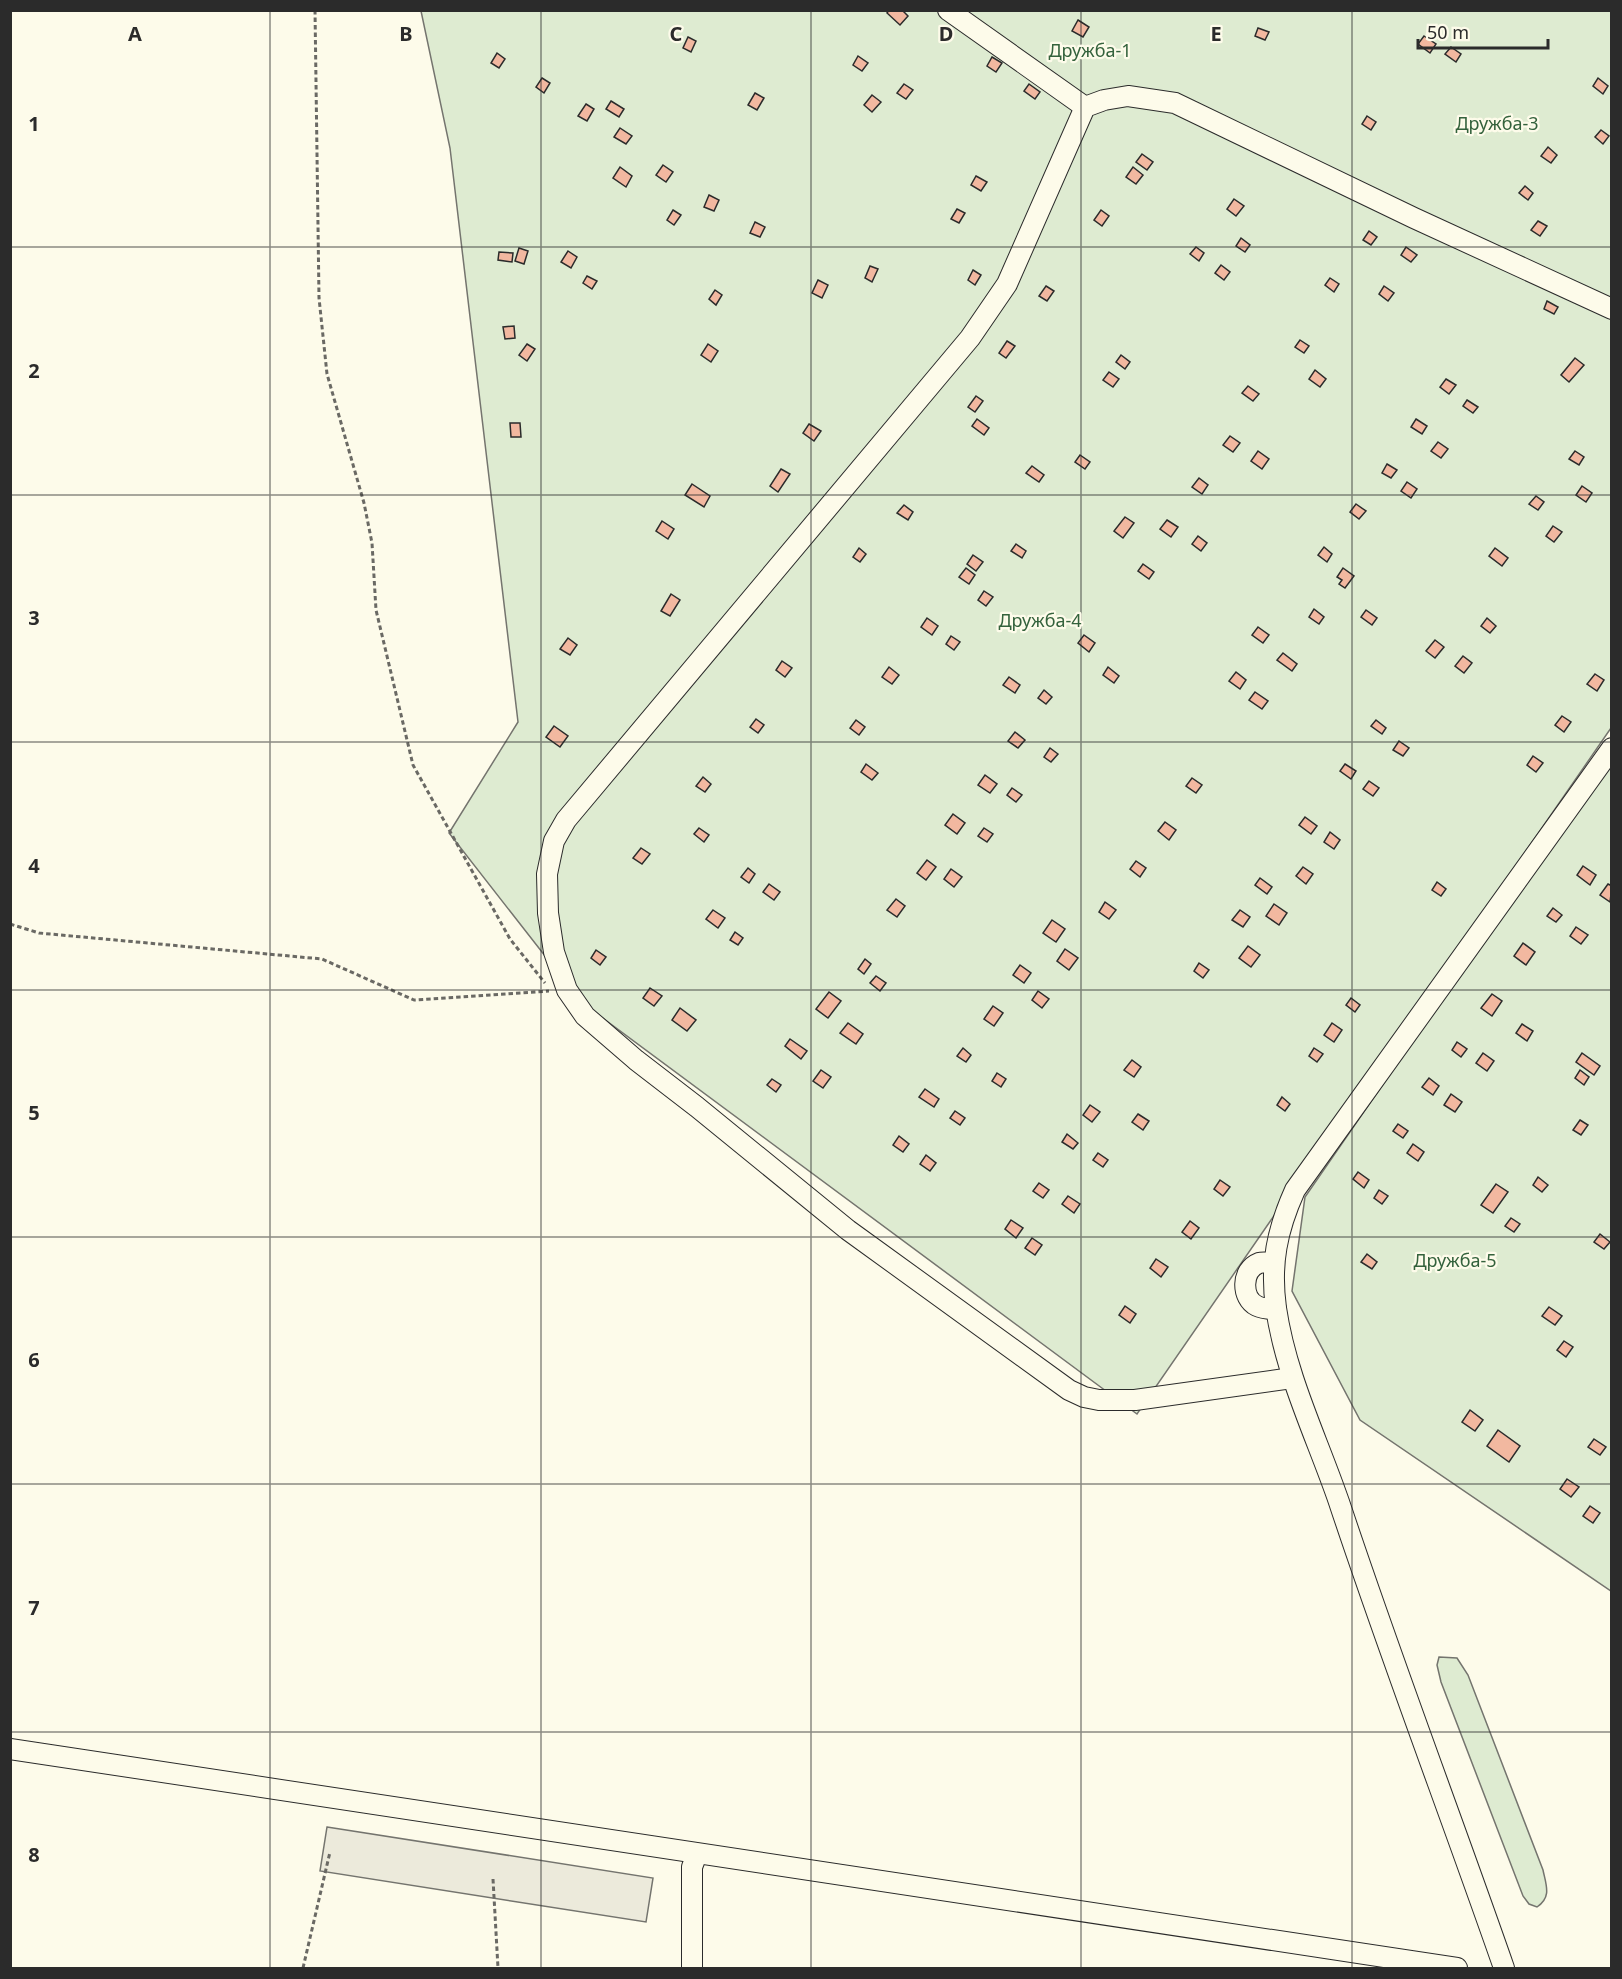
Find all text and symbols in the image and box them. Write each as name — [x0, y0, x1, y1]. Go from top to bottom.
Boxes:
scale bar — [1418, 12, 1548, 50]
text: A — [128, 20, 142, 47]
text: B — [399, 20, 413, 47]
text: C — [670, 20, 683, 47]
text: D — [939, 20, 953, 47]
text: E — [1210, 20, 1222, 47]
text: 50 m — [1427, 20, 1469, 44]
park label: Дружба-1 — [1048, 38, 1132, 62]
text: 1 — [28, 110, 40, 137]
park label: Дружба-3 — [1455, 111, 1539, 135]
text: 2 — [28, 357, 40, 384]
text: 3 — [28, 604, 40, 631]
park label: Дружба-4 — [998, 608, 1082, 632]
text: 4 — [28, 852, 40, 879]
text: 5 — [28, 1099, 40, 1126]
park label: Дружба-5 — [1413, 1248, 1497, 1272]
text: 6 — [28, 1346, 40, 1373]
text: 7 — [28, 1594, 40, 1621]
text: 8 — [28, 1841, 40, 1868]

